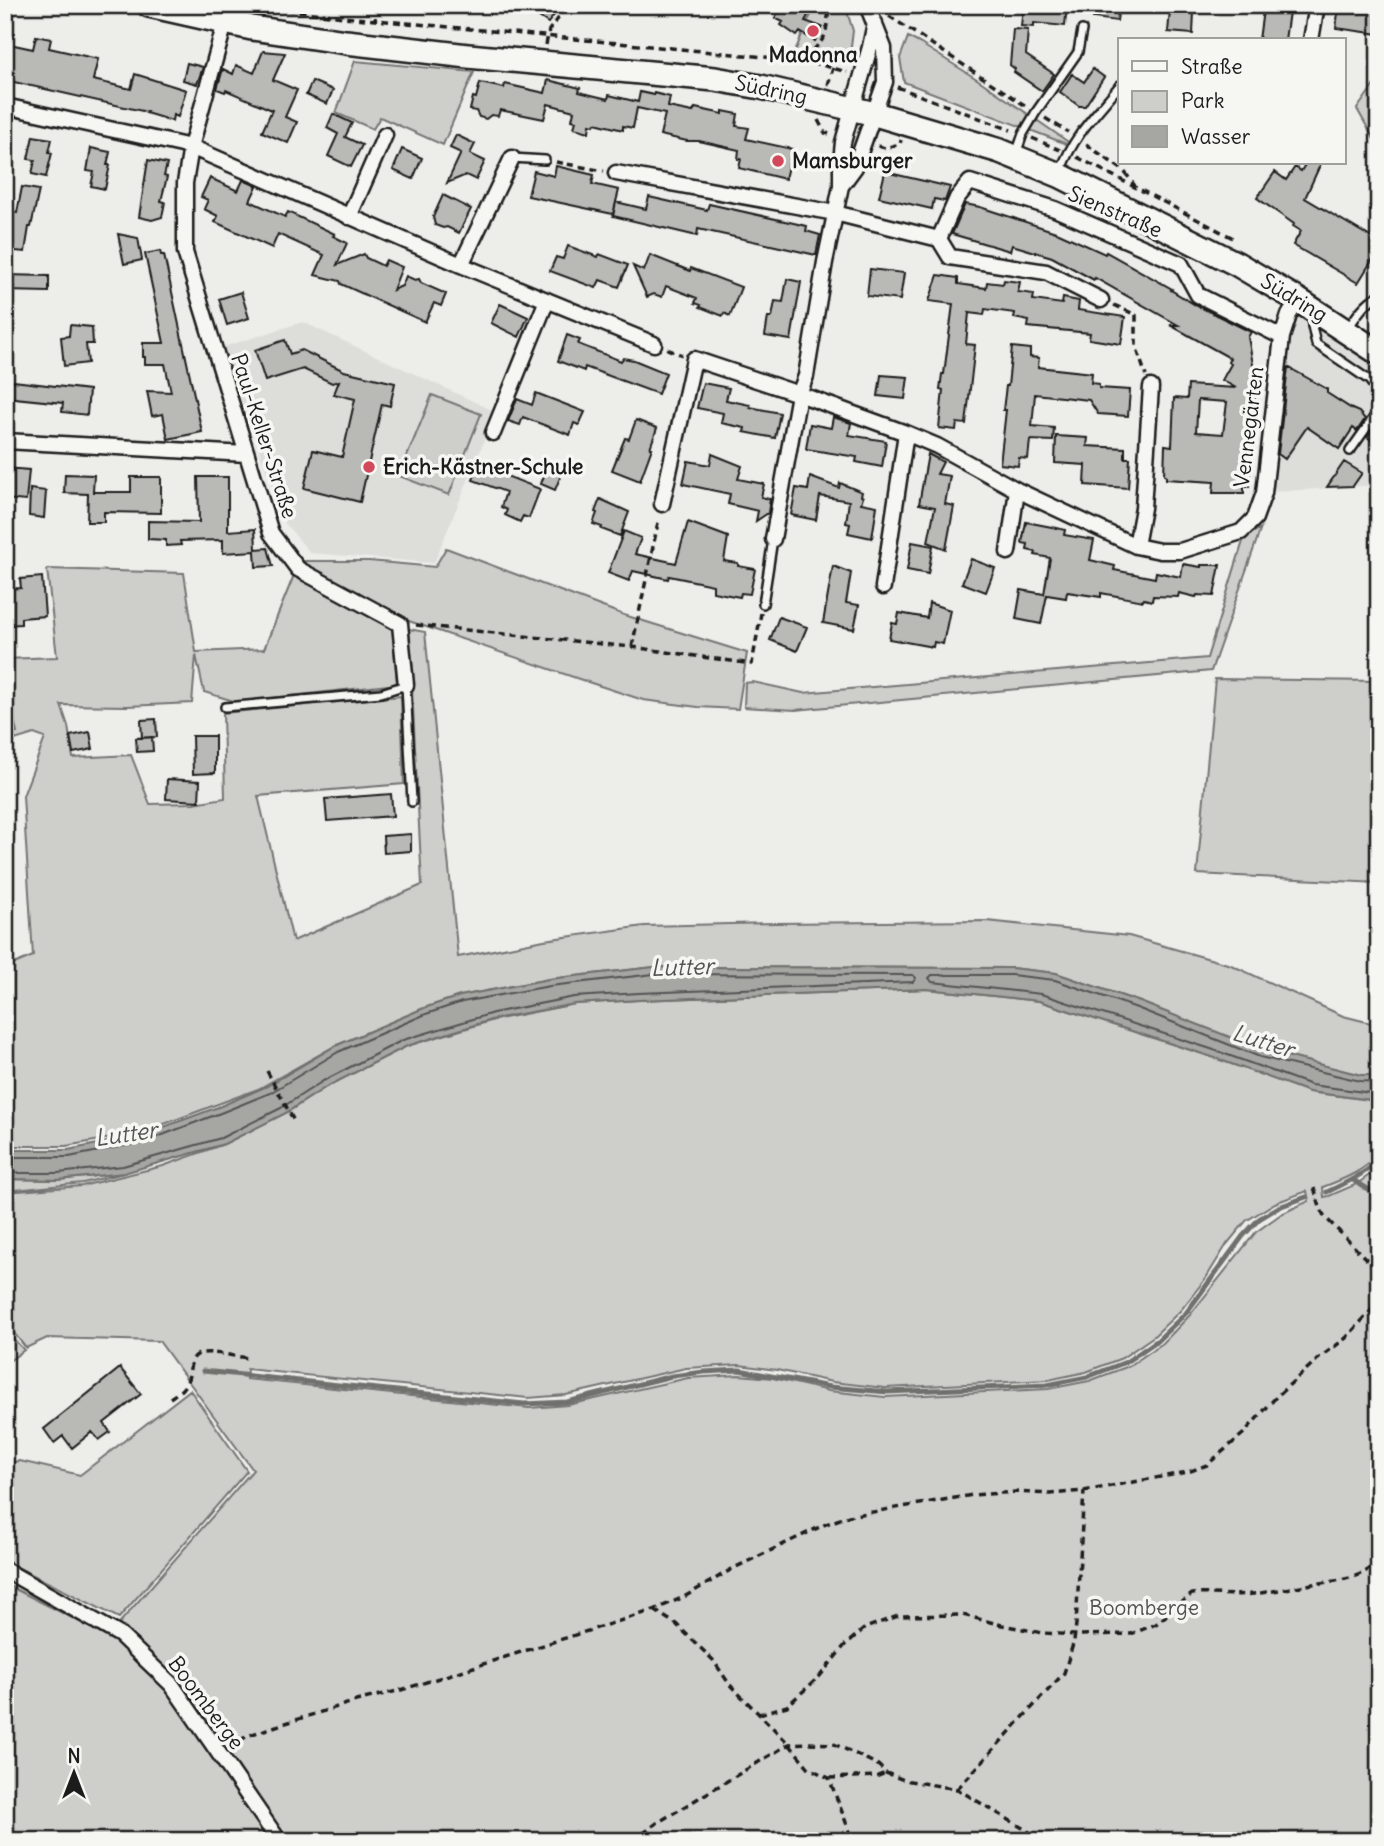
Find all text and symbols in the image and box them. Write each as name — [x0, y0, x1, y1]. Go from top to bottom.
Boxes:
marker: Madonna — [805, 23, 821, 39]
legend — [1118, 38, 1346, 164]
place label: Madonna — [768, 41, 858, 68]
text: Straße — [1181, 53, 1242, 80]
street label: Südring — [732, 69, 810, 110]
text: Park — [1181, 87, 1224, 114]
text: Wasser — [1181, 123, 1251, 150]
place label: Mamsburger — [792, 147, 913, 174]
marker: Mamsburger — [770, 153, 786, 169]
street label: Sienstraße — [1064, 180, 1166, 243]
street label: Südring — [1256, 267, 1333, 328]
street label: Paul-Keller-Straße — [225, 350, 304, 522]
street label: Vennegärten — [1228, 365, 1269, 489]
place label: Erich-Kästner-Schule — [383, 453, 583, 480]
marker: Erich-Kästner-Schule — [361, 459, 377, 475]
water label: Lutter — [650, 951, 716, 982]
water label: Lutter — [1229, 1017, 1300, 1064]
water label: Lutter — [93, 1114, 162, 1152]
park label: Boomberge — [1089, 1594, 1199, 1621]
street label: Boomberge — [162, 1651, 250, 1755]
north arrow — [38, 1738, 108, 1808]
text: N — [67, 1744, 81, 1768]

